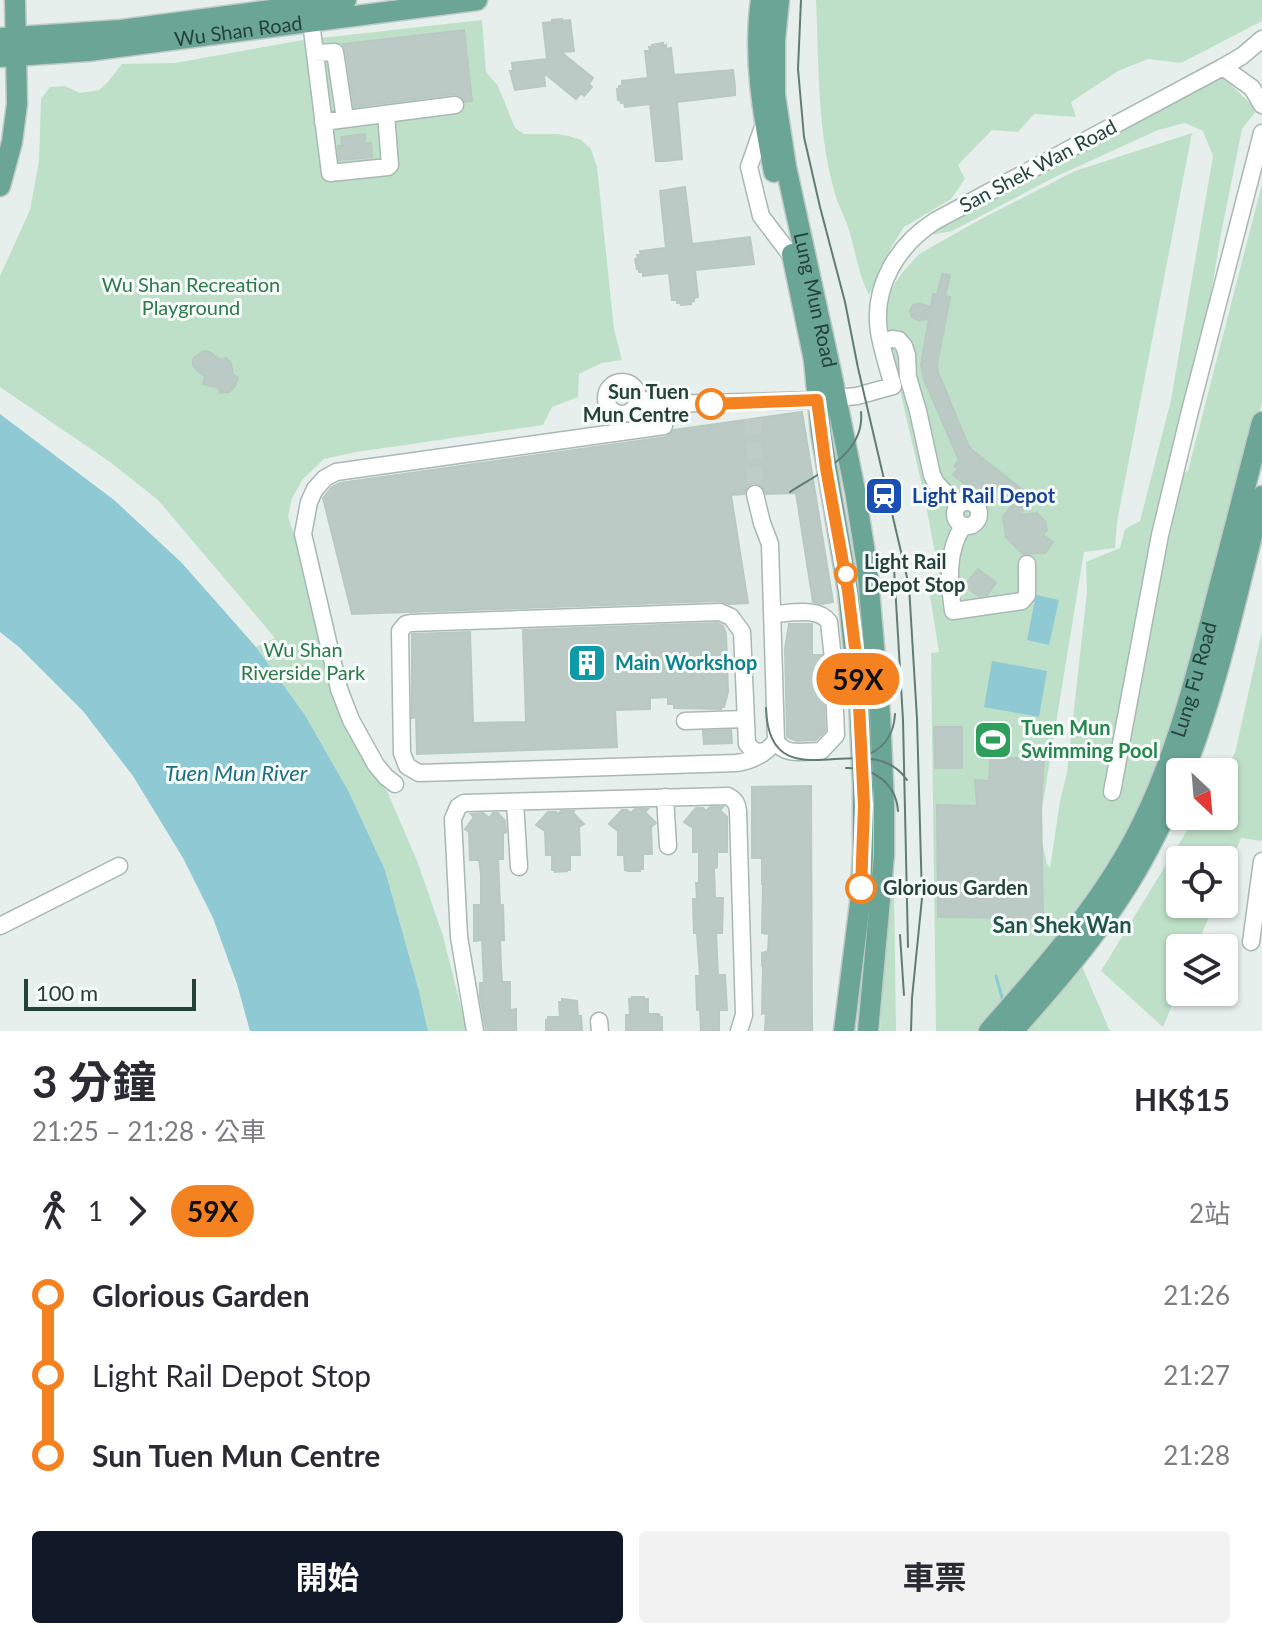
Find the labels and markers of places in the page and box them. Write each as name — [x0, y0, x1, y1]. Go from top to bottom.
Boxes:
place label: Sun Tuen Mun Centre — [583, 379, 689, 426]
marker: Sun Tuen Mun Centre — [696, 389, 726, 419]
station icon: Light Rail Depot — [863, 475, 905, 517]
place label: Light Rail Depot — [912, 483, 1056, 507]
place label: Light Rail Depot Stop — [864, 549, 965, 596]
marker: Light Rail Depot Stop — [835, 563, 857, 585]
building icon: Main Workshop — [566, 642, 608, 684]
place label: Main Workshop — [615, 650, 757, 674]
place label: Tuen Mun Swimming Pool — [1021, 715, 1158, 762]
sports icon: Tuen Mun Swimming Pool — [972, 719, 1014, 761]
marker: Glorious Garden — [846, 873, 876, 903]
place label: Glorious Garden — [883, 875, 1028, 899]

